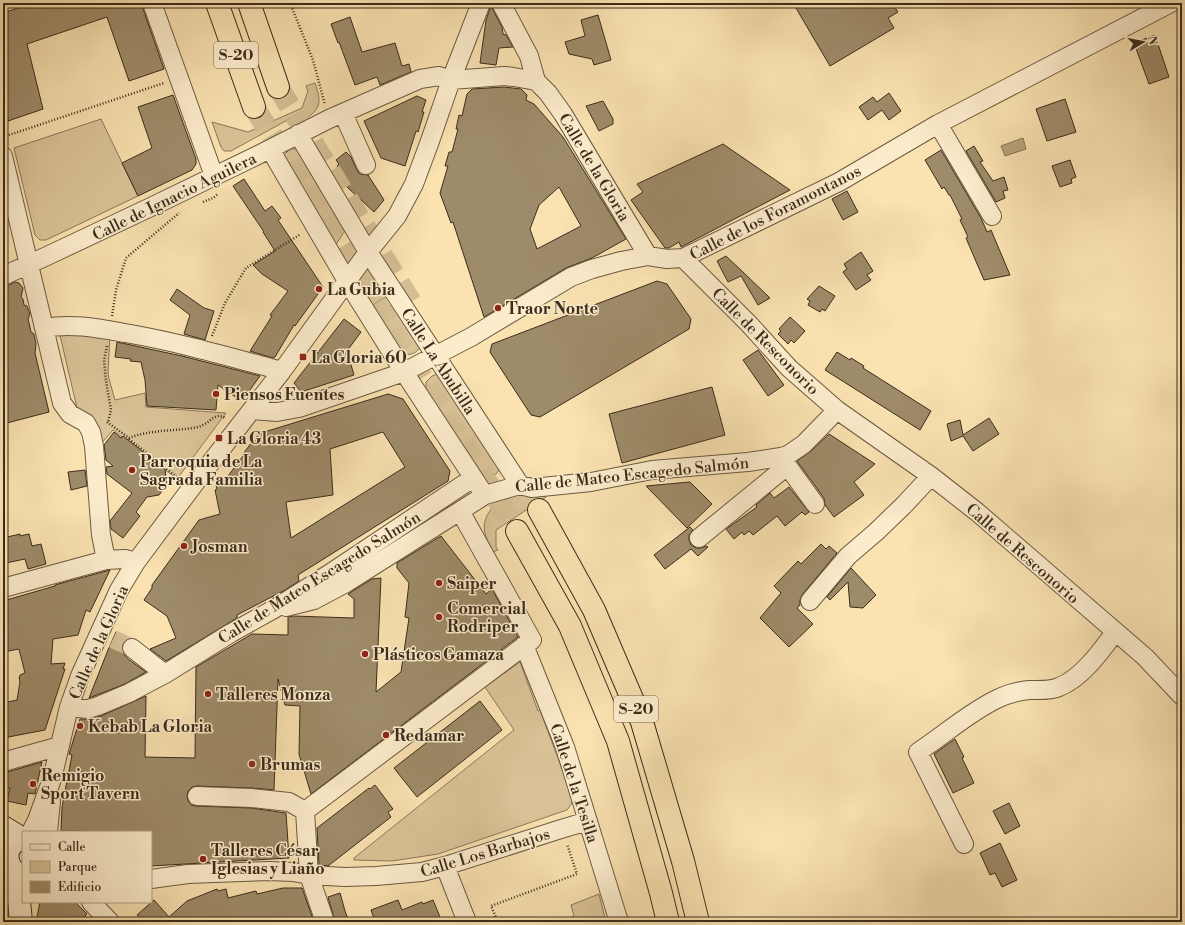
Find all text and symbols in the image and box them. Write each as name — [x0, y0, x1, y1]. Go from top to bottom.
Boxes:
north arrow — [1123, 22, 1163, 62]
text: N — [1144, 35, 1160, 46]
road number: S-20 — [214, 42, 258, 68]
street label: Calle de la Gloria — [554, 110, 635, 226]
street label: Calle de Ignacio Aguilera — [89, 148, 260, 245]
street label: Calle de los Foramontanos — [686, 161, 865, 265]
place label: La Gubia — [327, 280, 396, 300]
marker: La Gubia — [314, 284, 324, 294]
street label: Calle de Resconorio — [707, 284, 823, 400]
place label: Traor Norte — [506, 299, 598, 319]
marker: Traor Norte — [493, 303, 503, 313]
street label: Calle La Abubilla — [396, 305, 480, 419]
place label: La Gloria 60 — [311, 348, 407, 368]
marker: La Gloria 60 — [298, 352, 308, 362]
place label: Piensos Fuentes — [224, 385, 345, 405]
marker: Piensos Fuentes — [211, 389, 221, 399]
place label: La Gloria 43 — [227, 429, 322, 449]
marker: La Gloria 43 — [214, 433, 224, 443]
place label: Parroquia de La Sagrada Familia — [140, 452, 263, 490]
street label: Calle de Mateo Escagedo Salmón — [514, 453, 750, 497]
marker: Parroquia de La Sagrada Familia — [127, 465, 137, 475]
street label: Calle de Resconorio — [962, 499, 1083, 608]
street label: Calle de Mateo Escagedo Salmón — [215, 507, 425, 649]
place label: Josman — [190, 537, 248, 557]
marker: Josman — [179, 541, 189, 551]
place label: Saiper — [447, 574, 497, 594]
marker: Saiper — [434, 578, 444, 588]
street label: Calle de la Gloria — [65, 581, 133, 703]
place label: Comercial Rodriper — [447, 599, 527, 637]
marker: Comercial Rodriper — [434, 612, 444, 622]
place label: Plásticos Gamaza — [373, 645, 504, 665]
marker: Plásticos Gamaza — [360, 649, 370, 659]
place label: Talleres Monza — [216, 685, 331, 705]
marker: Talleres Monza — [203, 689, 213, 699]
road number: S-20 — [614, 696, 658, 722]
place label: Kebab La Gloria — [88, 717, 213, 737]
marker: Kebab La Gloria — [75, 721, 85, 731]
street label: Calle de la Tesilla — [545, 721, 603, 846]
place label: Redamar — [394, 726, 464, 746]
marker: Redamar — [381, 730, 391, 740]
place label: Brumas — [260, 755, 321, 775]
marker: Brumas — [247, 759, 257, 769]
place label: Remigio Sport Tavern — [41, 766, 140, 804]
marker: Remigio Sport Tavern — [28, 779, 38, 789]
street label: Calle Los Barbajos — [418, 824, 552, 882]
legend — [22, 831, 152, 903]
text: Calle — [58, 840, 85, 855]
place label: Talleres César Iglesias y Liaño — [211, 841, 325, 879]
marker: Talleres César Iglesias y Liaño — [198, 854, 208, 864]
text: Parque — [58, 860, 97, 875]
text: Edificio — [58, 880, 101, 895]

